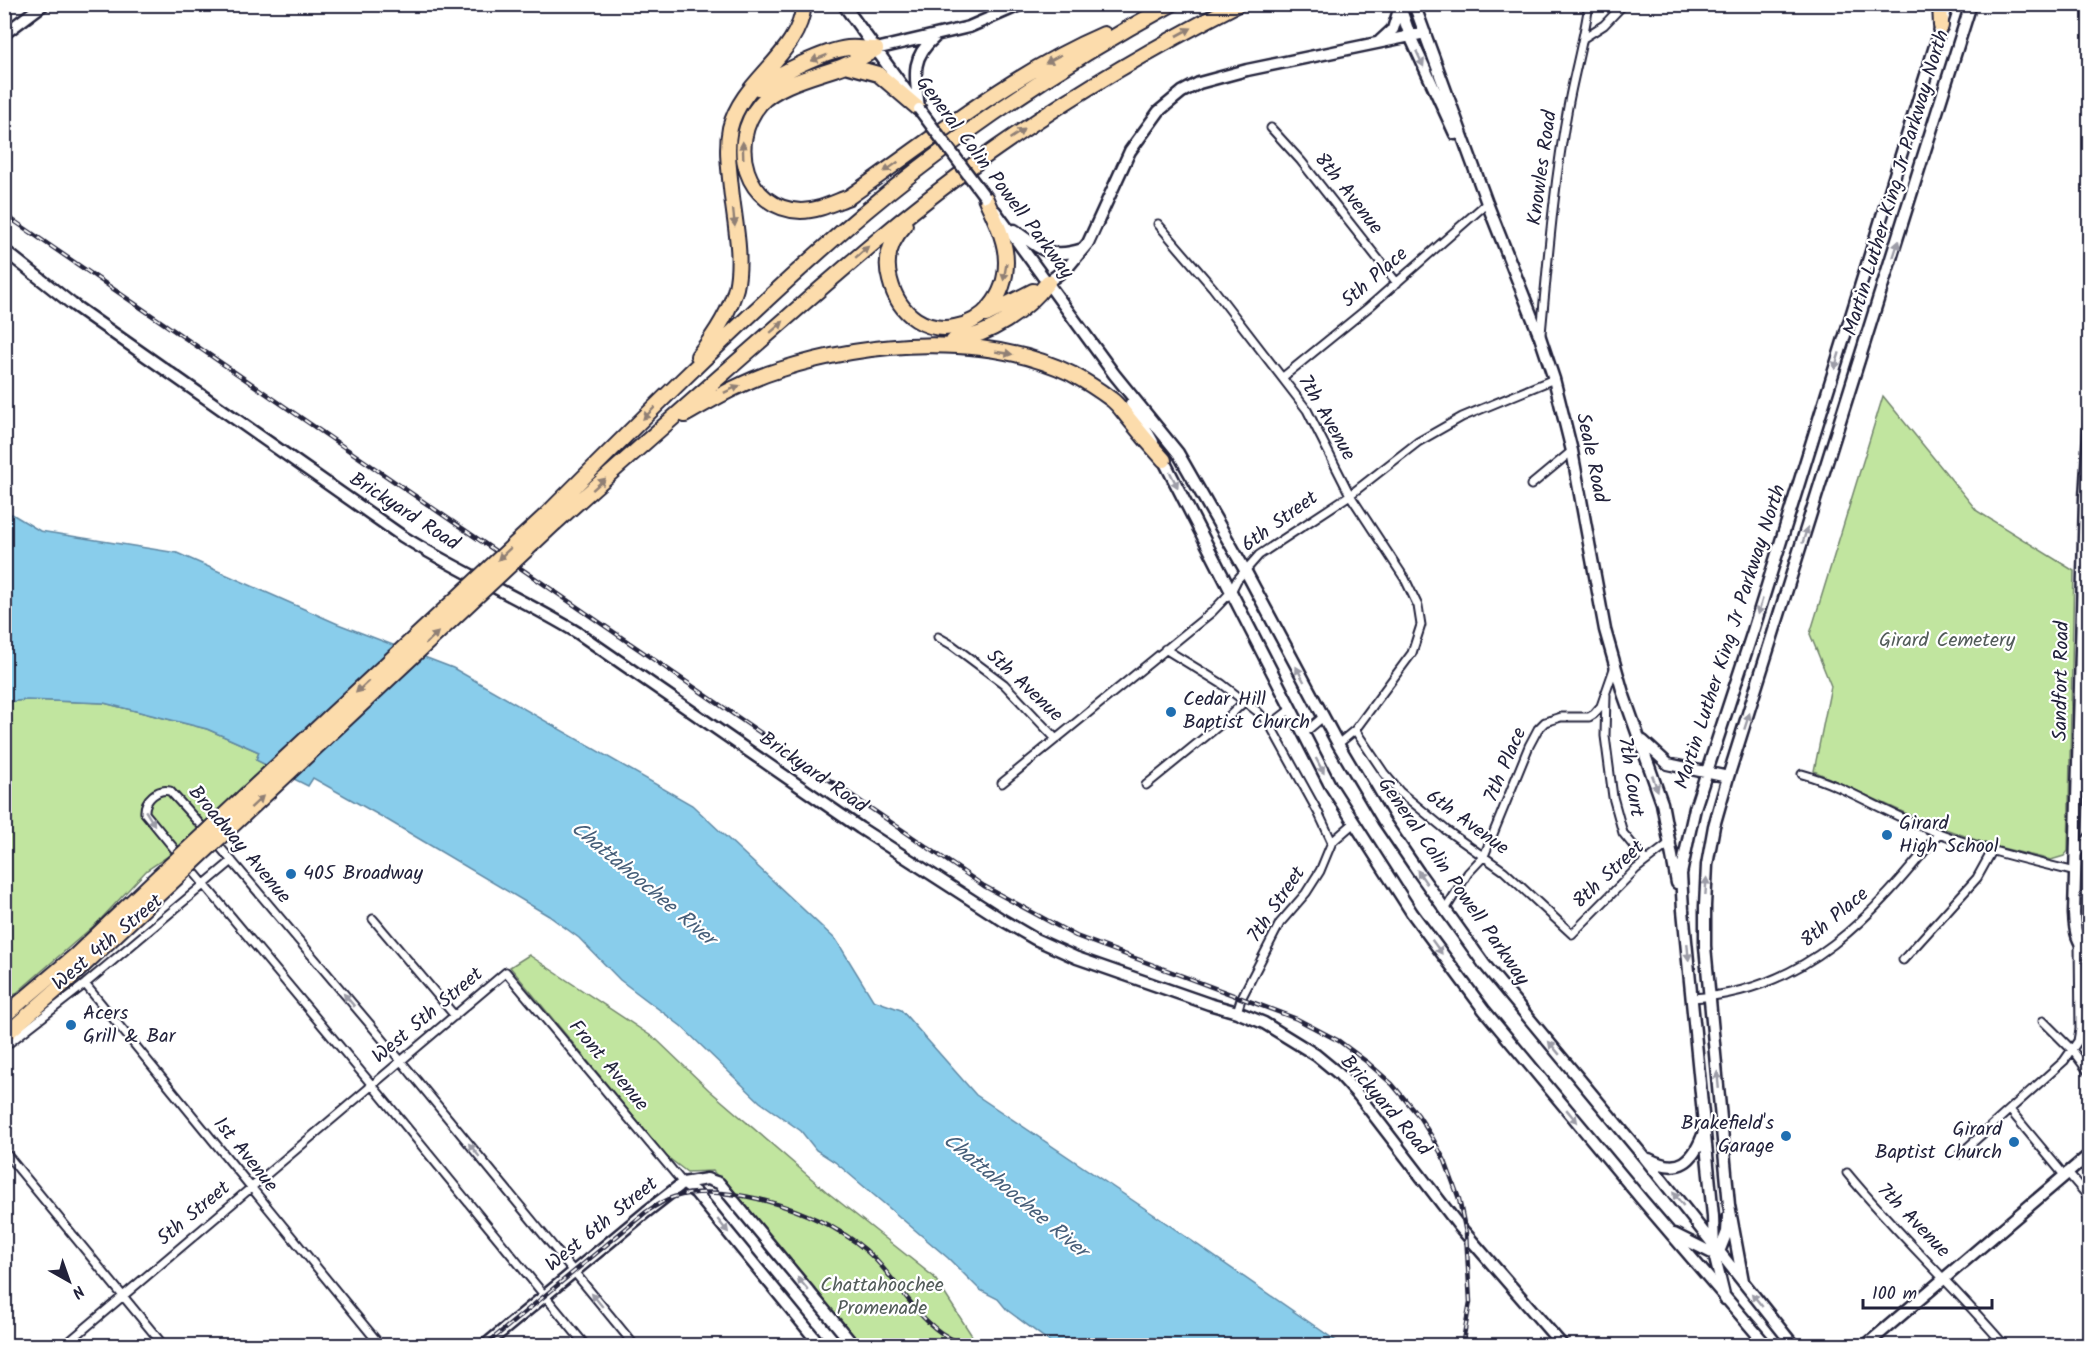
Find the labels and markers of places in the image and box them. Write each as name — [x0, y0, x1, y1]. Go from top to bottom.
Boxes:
place label: Cedar Hill Baptist Church — [1183, 684, 1310, 739]
marker: Cedar Hill Baptist Church — [1164, 705, 1178, 719]
place label: Girard High School — [1899, 808, 1999, 863]
marker: Girard High School — [1880, 828, 1894, 842]
place label: 405 Broadway — [303, 858, 423, 890]
marker: 405 Broadway — [284, 867, 298, 881]
place label: Acers Grill & Bar — [83, 998, 177, 1053]
marker: Acers Grill & Bar — [64, 1018, 78, 1032]
place label: Brakefield's Garage — [1681, 1108, 1774, 1163]
place label: Girard Baptist Church — [1875, 1114, 2003, 1169]
marker: Brakefield's Garage — [1779, 1129, 1793, 1143]
marker: Girard Baptist Church — [2007, 1135, 2021, 1149]

